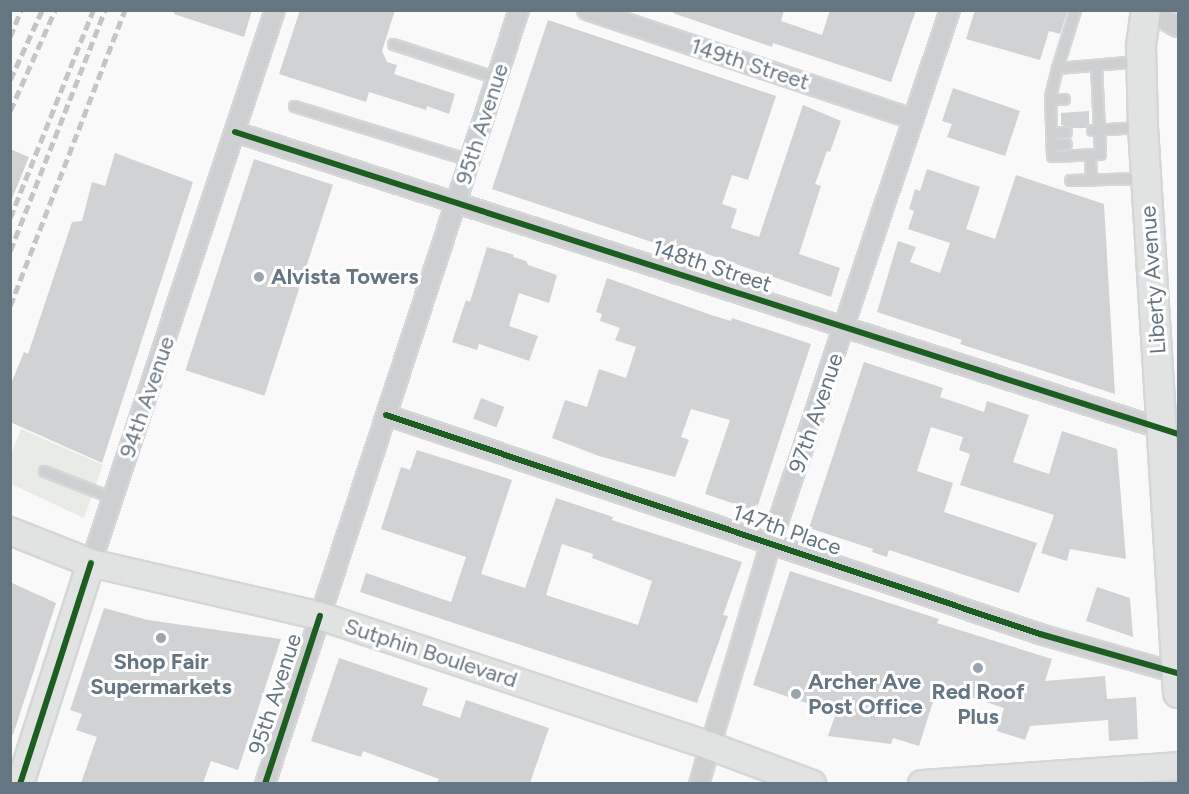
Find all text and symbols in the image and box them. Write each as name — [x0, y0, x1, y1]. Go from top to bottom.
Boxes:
street label: 149th Street — [688, 32, 812, 96]
street label: 95th Avenue — [450, 60, 514, 188]
street label: Liberty Avenue — [1135, 205, 1171, 355]
street label: 148th Street — [649, 234, 775, 298]
place label: Alvista Towers — [271, 264, 418, 290]
marker: Alvista Towers — [252, 270, 266, 284]
street label: 94th Avenue — [114, 333, 180, 461]
street label: 97th Avenue — [783, 350, 849, 476]
street label: 147th Place — [729, 499, 845, 561]
street label: Sutphin Boulevard — [341, 613, 521, 693]
street label: 95th Avenue — [243, 630, 307, 758]
marker: Shop Fair Supermarkets — [154, 631, 168, 645]
place label: Shop Fair Supermarkets — [90, 648, 232, 700]
marker: Red Roof Plus — [971, 661, 985, 675]
place label: Archer Ave Post Office — [808, 668, 923, 720]
place label: Red Roof Plus — [931, 678, 1025, 730]
marker: Archer Ave Post Office — [789, 687, 803, 701]

